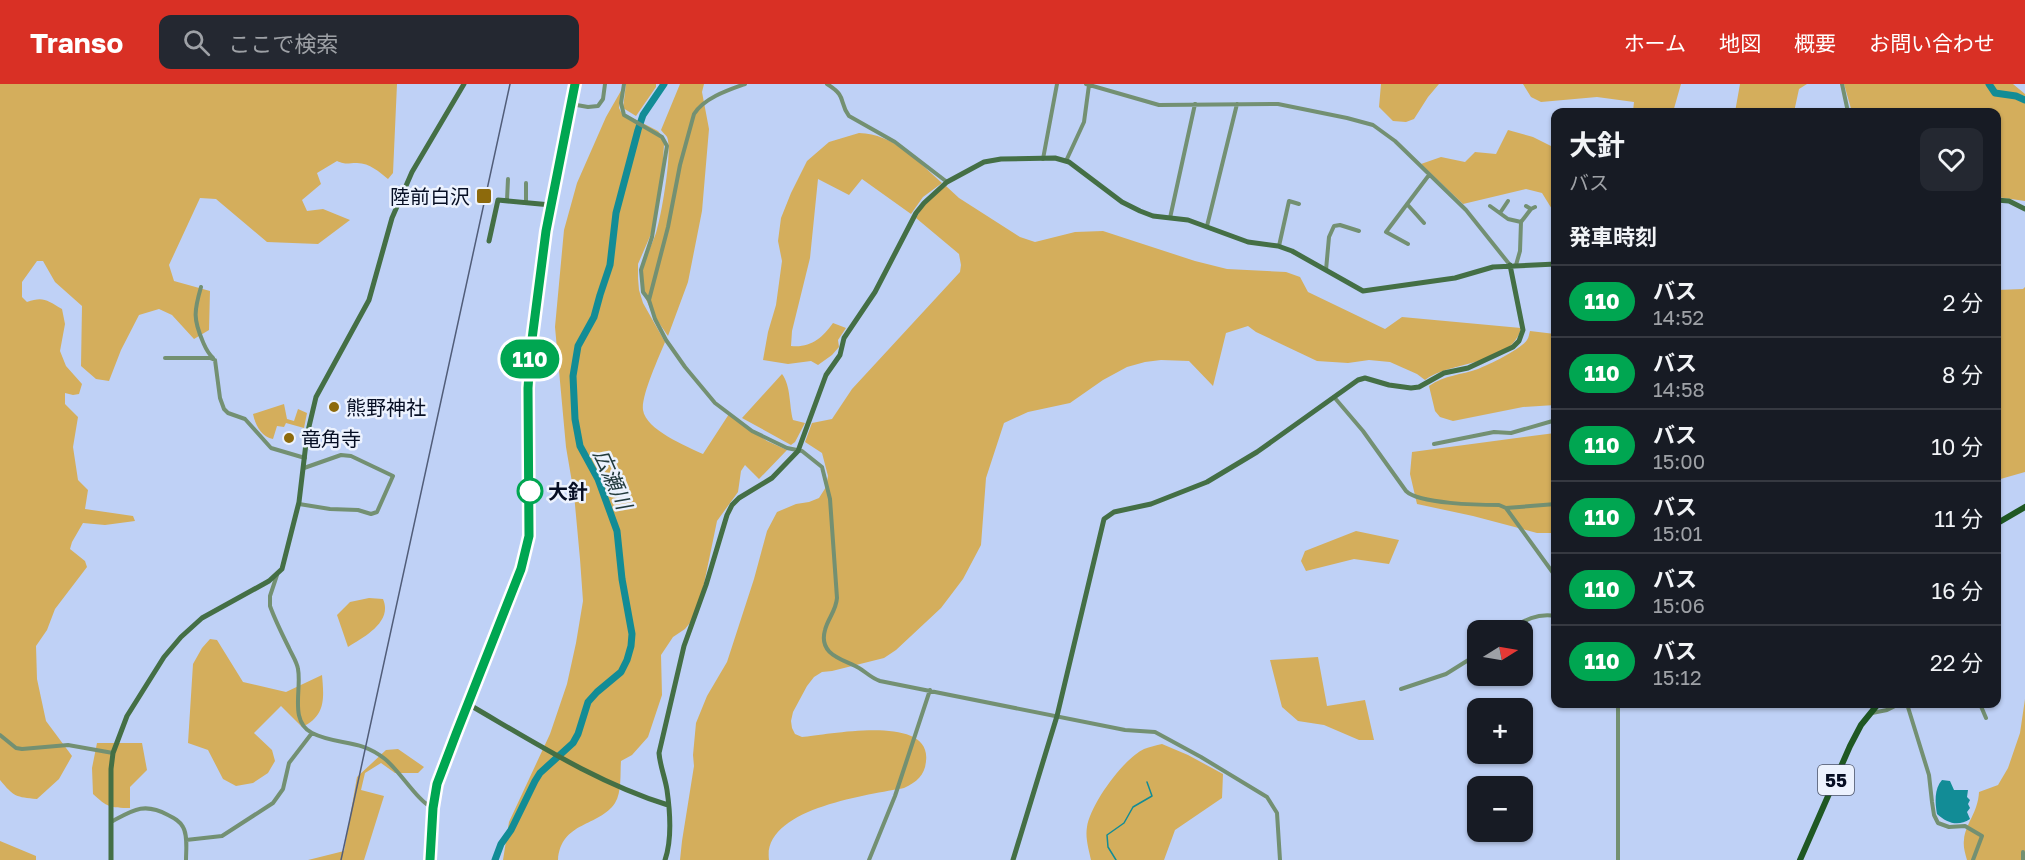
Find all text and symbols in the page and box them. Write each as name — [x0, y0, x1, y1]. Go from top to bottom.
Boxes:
search box — [159, 15, 579, 69]
text: Transo — [30, 26, 123, 59]
icon: search — [180, 26, 213, 59]
text: ここで検索 — [228, 30, 338, 57]
text: ホーム — [1624, 30, 1686, 56]
text: 地図 — [1719, 30, 1761, 56]
text: 概要 — [1794, 30, 1836, 56]
text: お問い合わせ — [1869, 30, 1995, 56]
text: 大針 — [1569, 128, 1625, 161]
button: heart — [1920, 128, 1983, 191]
text: バス — [1569, 170, 1609, 194]
place label: 陸前白沢 — [390, 184, 470, 208]
marker: 陸前白沢 — [475, 187, 493, 205]
text: 発車時刻 — [1569, 223, 1657, 250]
text: バス — [1653, 277, 1697, 304]
text: 110 — [1584, 288, 1620, 314]
text: 2 分 — [1943, 289, 1983, 316]
text: 14:52 — [1653, 305, 1704, 329]
line badge: 110 — [496, 340, 564, 378]
text: 110 — [512, 346, 548, 372]
text: バス — [1653, 349, 1697, 376]
text: 110 — [1584, 360, 1620, 386]
text: 8 分 — [1942, 361, 1983, 388]
text: 14:58 — [1653, 377, 1705, 401]
place label: 熊野神社 — [346, 395, 426, 419]
marker: 熊野神社 — [327, 400, 341, 414]
text: バス — [1653, 421, 1697, 448]
place label: 竜角寺 — [301, 426, 361, 450]
marker: 竜角寺 — [282, 431, 296, 445]
text: 110 — [1584, 432, 1620, 458]
text: 10 分 — [1931, 433, 1983, 460]
water label: 広瀬川 — [588, 445, 639, 515]
text: 15:00 — [1653, 449, 1705, 473]
marker: 大針 — [517, 478, 543, 504]
place label: 大針 — [548, 479, 588, 503]
text: バス — [1653, 493, 1697, 520]
text: 110 — [1584, 504, 1620, 530]
text: 11 分 — [1934, 505, 1983, 532]
text: 15:01 — [1653, 521, 1702, 545]
text: バス — [1653, 565, 1697, 592]
text: 110 — [1584, 576, 1620, 602]
text: 16 分 — [1932, 577, 1983, 604]
text: 15:06 — [1653, 593, 1705, 617]
north arrow — [1467, 620, 1533, 686]
map controls — [1467, 620, 1533, 842]
text: バス — [1653, 637, 1697, 664]
text: 110 — [1584, 648, 1620, 674]
text: 22 分 — [1930, 649, 1983, 676]
text: 15:12 — [1653, 665, 1702, 689]
button: + — [1467, 698, 1533, 764]
road number: 55 — [1818, 765, 1854, 795]
button: − — [1467, 776, 1533, 842]

